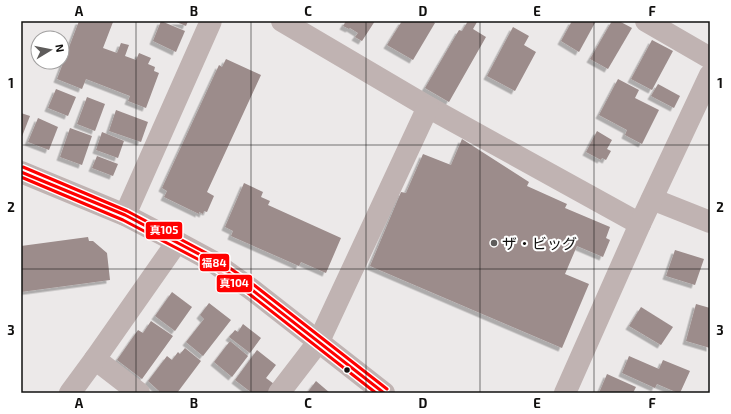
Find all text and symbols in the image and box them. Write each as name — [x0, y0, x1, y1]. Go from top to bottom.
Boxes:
text: A — [75, 3, 84, 19]
text: B — [190, 3, 198, 19]
text: C — [304, 3, 312, 19]
text: D — [419, 3, 428, 19]
text: E — [533, 3, 541, 19]
text: F — [648, 3, 656, 19]
north arrow — [30, 30, 70, 70]
text: N — [53, 43, 67, 53]
text: 1 — [8, 75, 14, 91]
text: 1 — [717, 75, 723, 91]
text: 2 — [7, 199, 15, 215]
text: 2 — [716, 199, 724, 215]
line badge: 真105 — [145, 221, 183, 240]
text: 真105 — [150, 223, 178, 236]
place label: ザ・ビッグ — [502, 234, 577, 252]
marker: ザ・ビッグ — [489, 238, 499, 248]
line badge: 福84 — [199, 253, 230, 272]
text: 福84 — [202, 256, 226, 269]
line badge: 真104 — [216, 274, 253, 293]
text: 真104 — [219, 276, 249, 289]
text: 3 — [7, 322, 15, 338]
text: 3 — [716, 322, 724, 338]
unlabelled marker — [342, 365, 352, 375]
text: A — [75, 395, 84, 411]
text: B — [190, 395, 198, 411]
text: C — [304, 395, 312, 411]
text: D — [419, 395, 428, 411]
text: E — [533, 395, 541, 411]
text: F — [648, 395, 656, 411]

